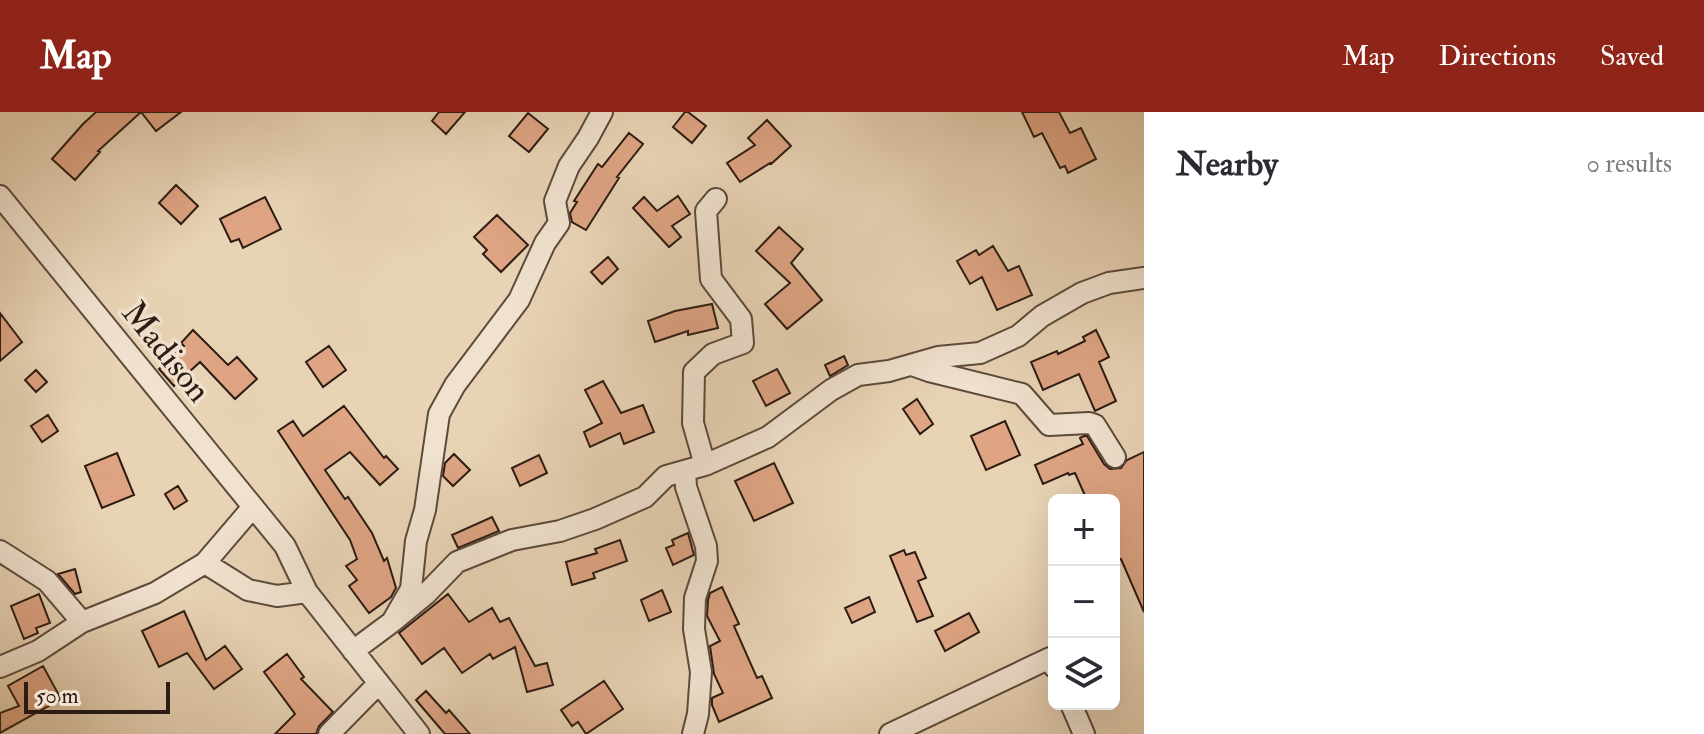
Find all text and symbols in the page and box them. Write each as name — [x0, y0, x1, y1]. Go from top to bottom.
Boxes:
text: Map — [40, 32, 111, 80]
text: Map — [1342, 39, 1395, 74]
text: Directions — [1439, 39, 1556, 74]
text: Saved — [1600, 39, 1664, 74]
text: Nearby — [1176, 143, 1278, 186]
text: 0 results — [1587, 148, 1672, 180]
street label: Madison — [112, 293, 220, 411]
map controls — [1048, 494, 1120, 710]
button: + — [1048, 494, 1120, 566]
button: − — [1048, 566, 1120, 638]
button: layers — [1048, 638, 1120, 710]
scale bar — [24, 678, 170, 714]
text: 50 m — [36, 682, 78, 710]

